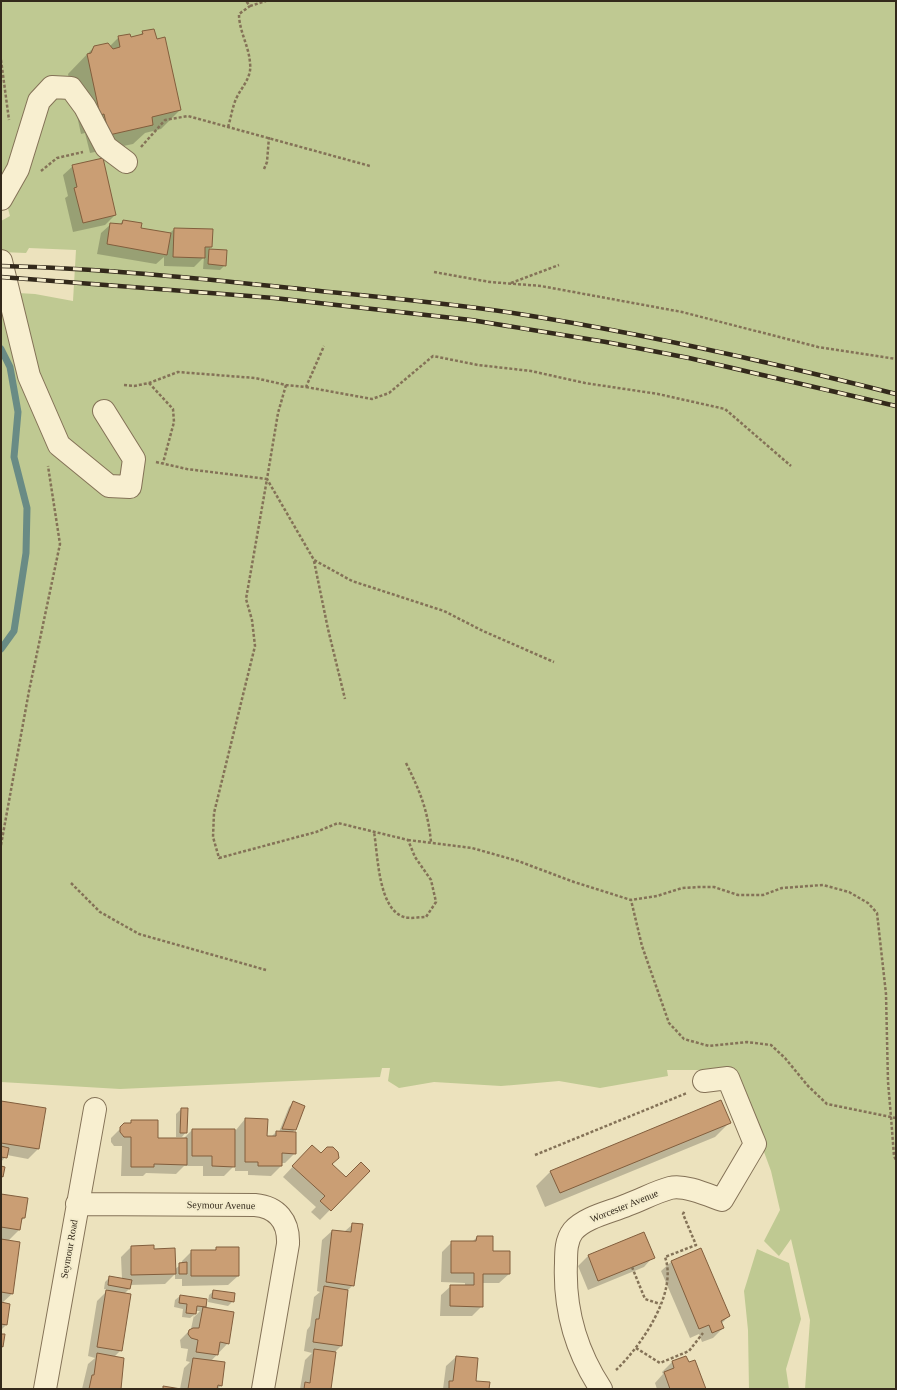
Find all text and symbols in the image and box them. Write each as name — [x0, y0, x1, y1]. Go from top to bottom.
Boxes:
street label: Worcester Avenue — [588, 1187, 660, 1225]
street label: Seymour Avenue — [187, 1199, 256, 1211]
street label: Seymour Road — [58, 1219, 80, 1279]

